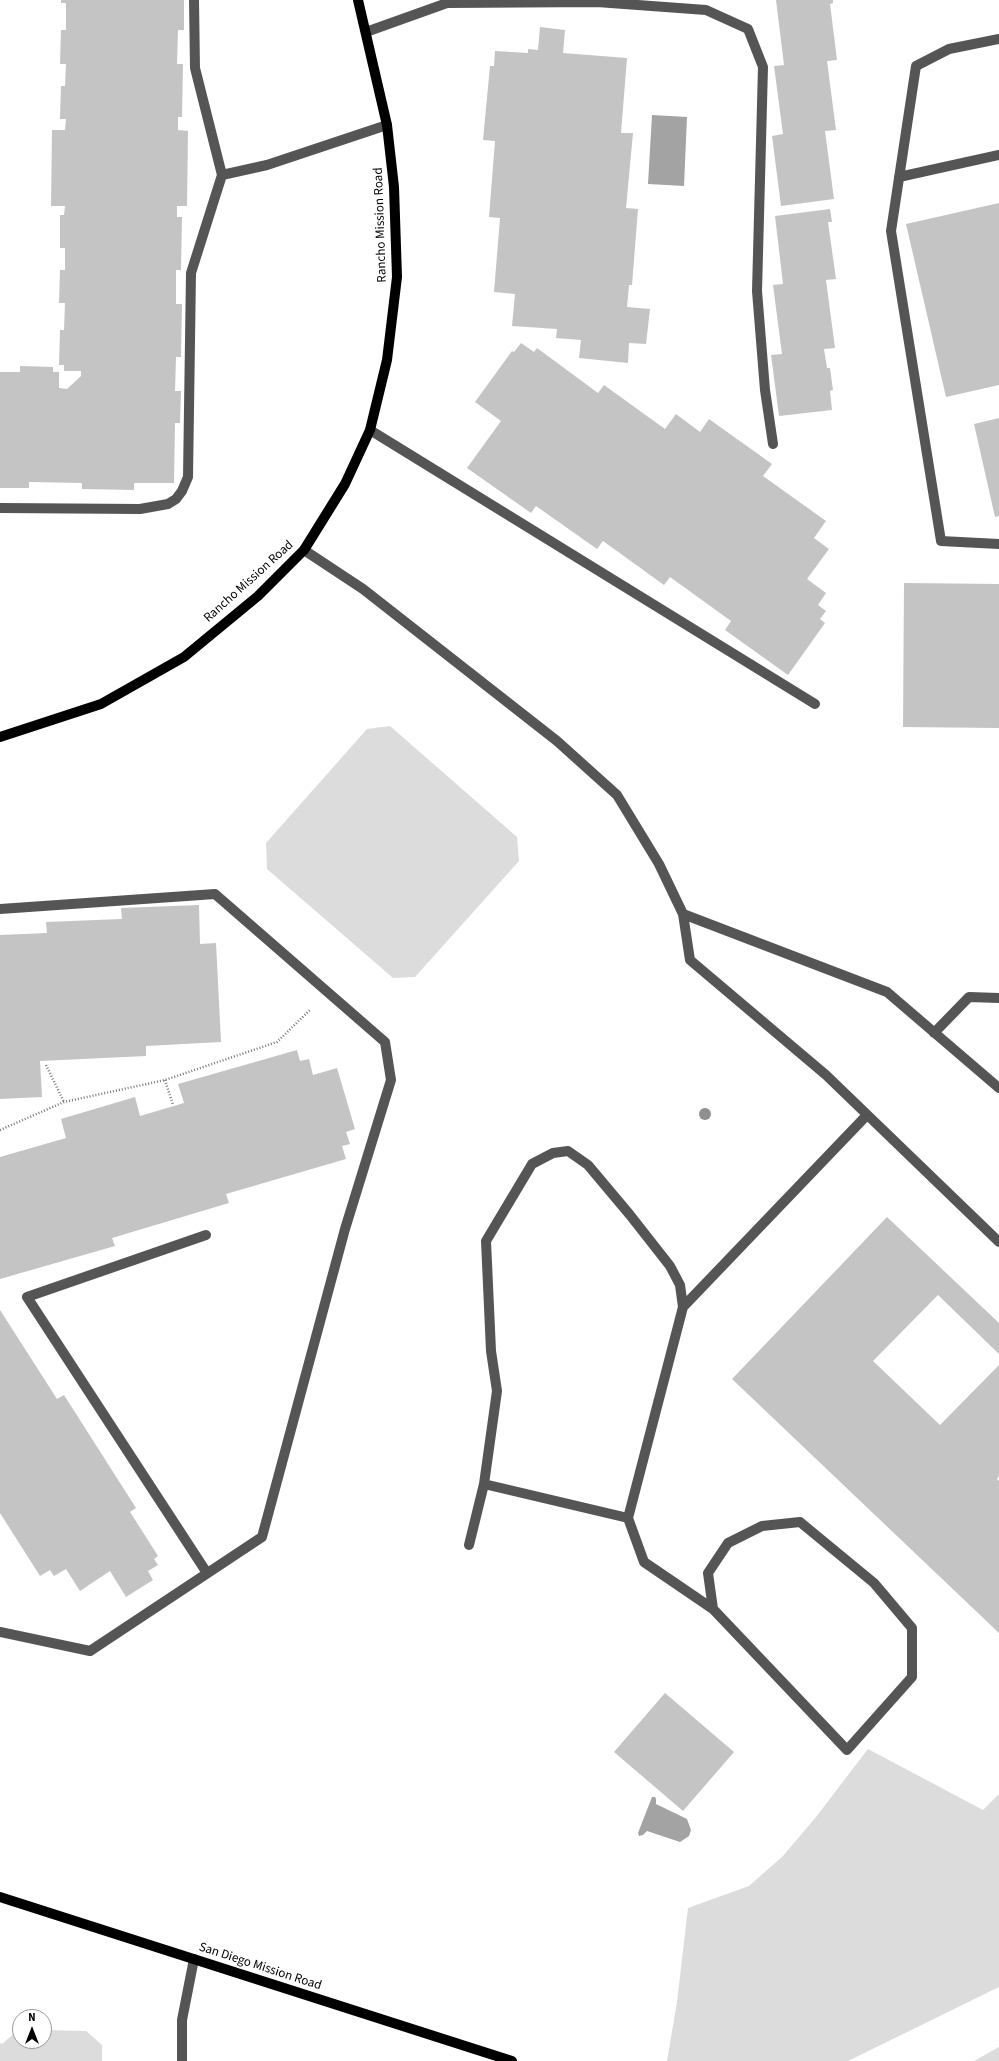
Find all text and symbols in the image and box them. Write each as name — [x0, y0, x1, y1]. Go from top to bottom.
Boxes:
street label: Rancho Mission Road — [371, 167, 391, 283]
street label: Rancho Mission Road — [201, 538, 297, 626]
street label: San Diego Mission Road — [197, 1940, 323, 1994]
north arrow — [12, 2009, 52, 2049]
text: N — [28, 2010, 36, 2025]

